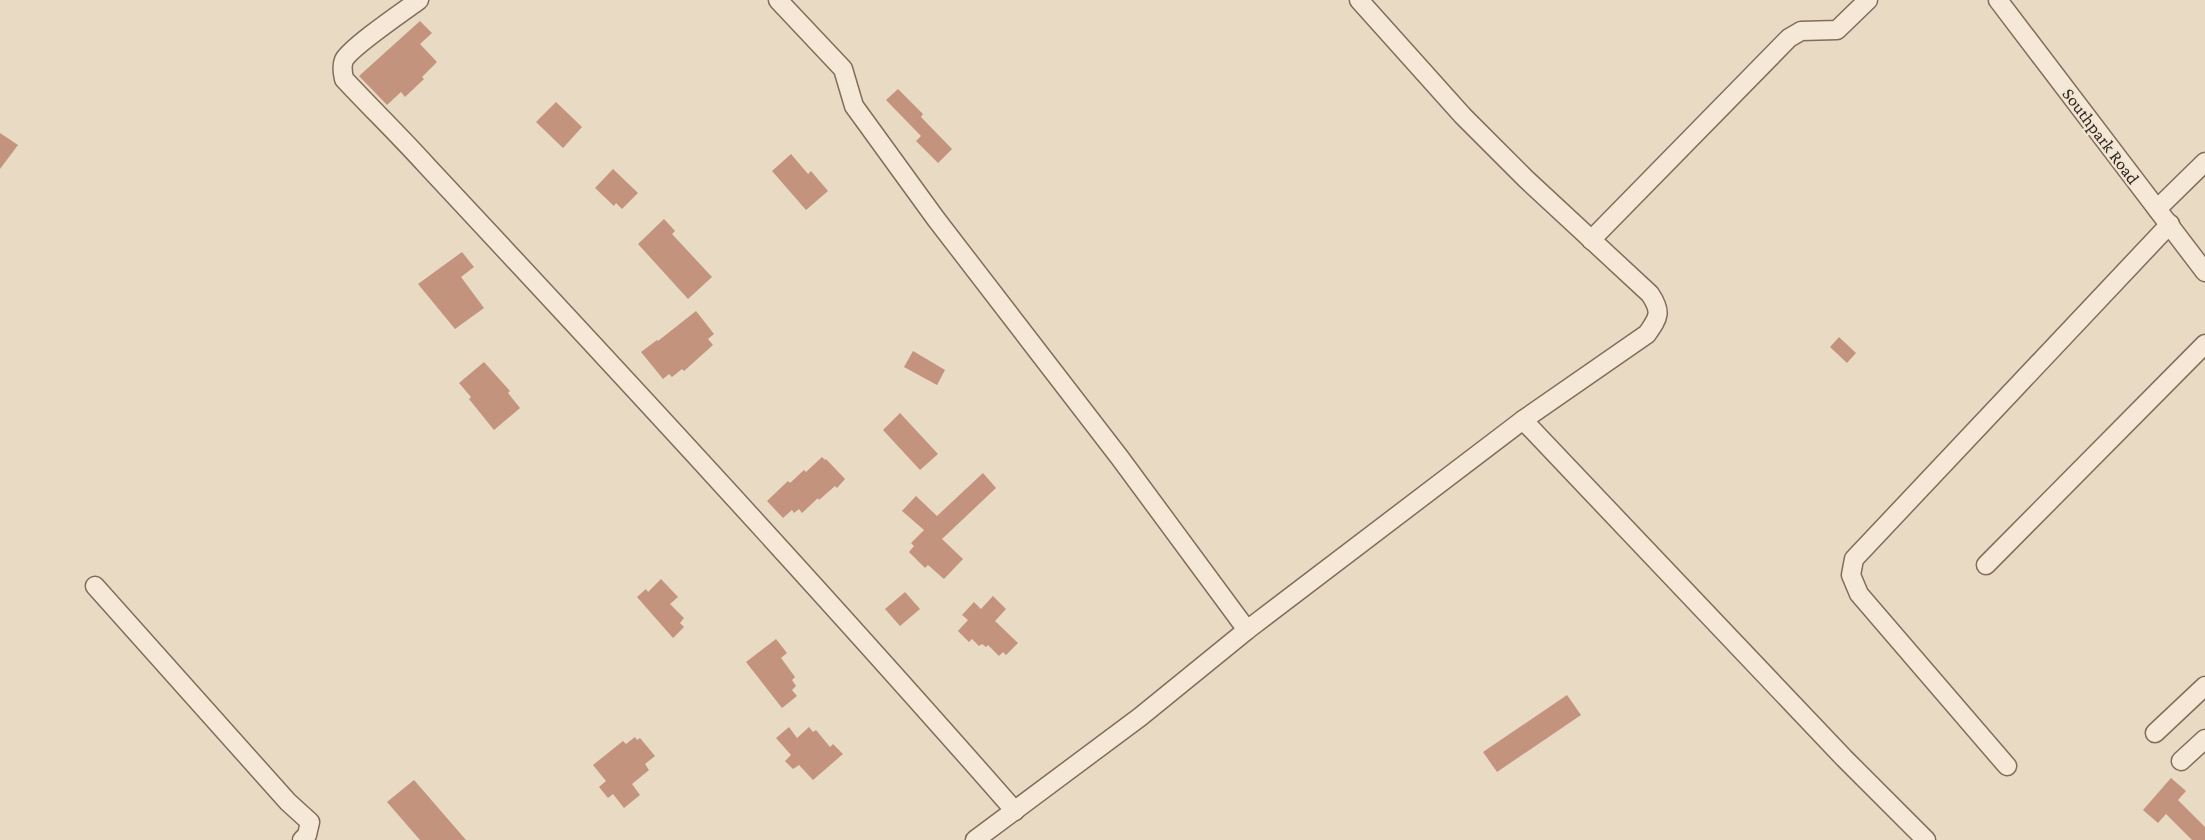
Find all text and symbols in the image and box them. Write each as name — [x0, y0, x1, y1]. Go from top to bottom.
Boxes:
street label: Southpark Road — [2058, 84, 2144, 188]

